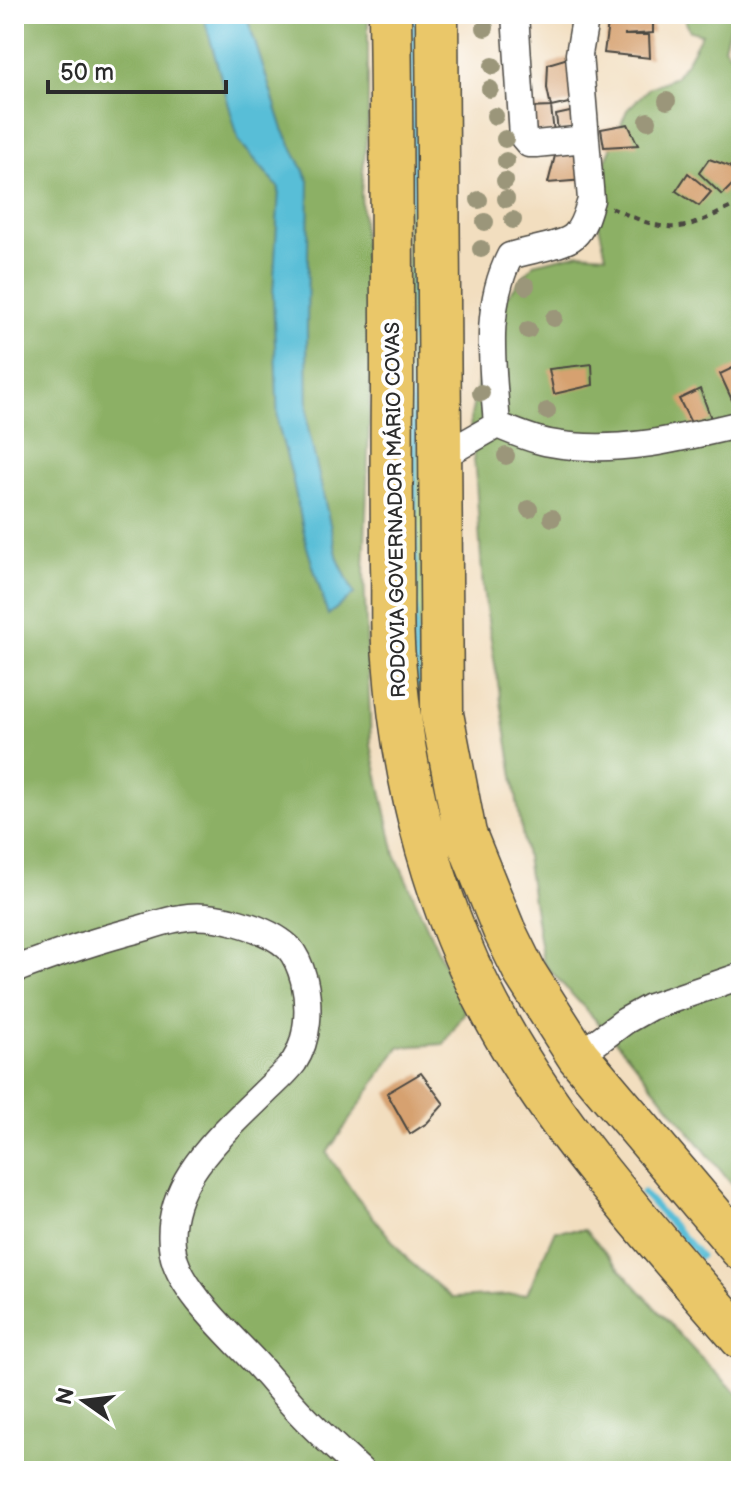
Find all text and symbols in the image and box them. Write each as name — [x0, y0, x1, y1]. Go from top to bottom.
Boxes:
scale bar — [48, 44, 226, 94]
text: 50 m — [60, 58, 114, 87]
street label: RODOVIA GOVERNADOR MÁRIO COVAS — [380, 322, 411, 698]
north arrow — [44, 1361, 124, 1441]
text: N — [51, 1385, 81, 1408]

